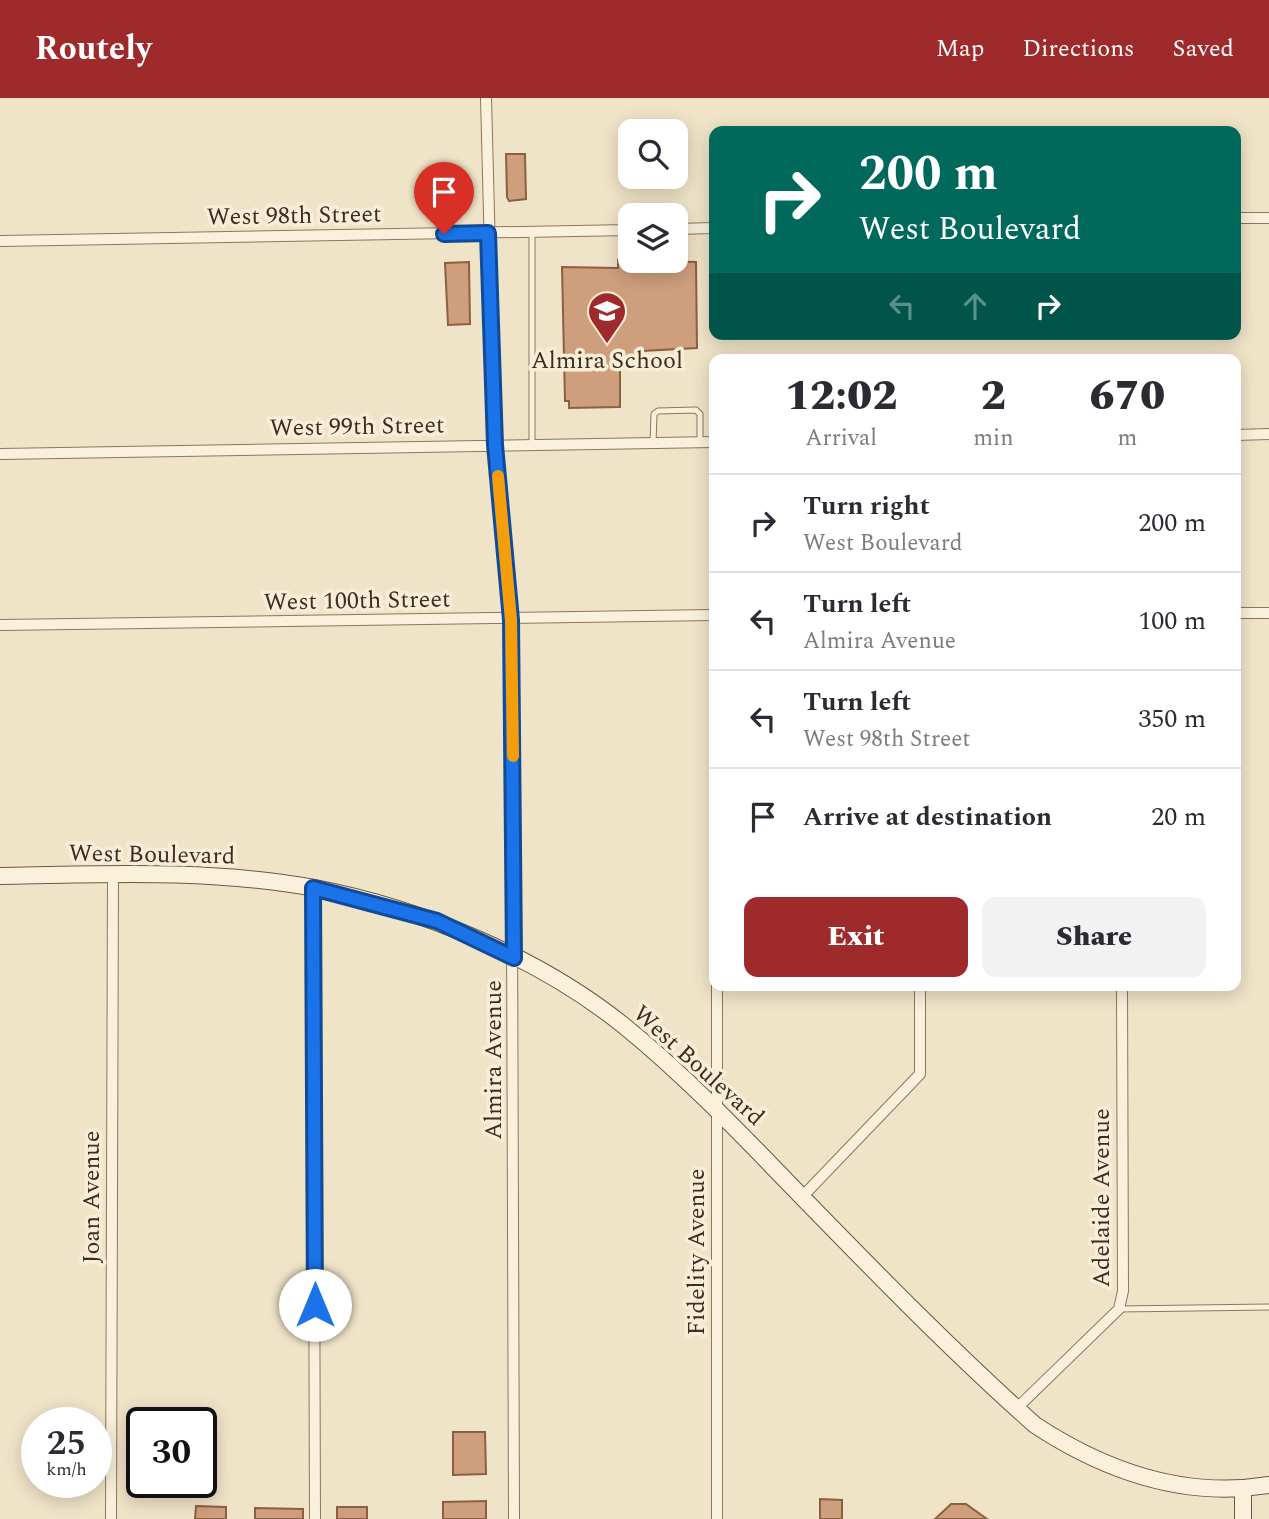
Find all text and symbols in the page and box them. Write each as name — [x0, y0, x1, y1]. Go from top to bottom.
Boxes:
text: Routely — [35, 24, 152, 74]
text: Map — [936, 31, 984, 67]
text: Directions — [1022, 31, 1134, 67]
text: Saved — [1172, 31, 1234, 67]
map controls — [618, 119, 688, 273]
button: search — [618, 119, 688, 189]
text: 200 m — [859, 137, 998, 212]
icon: right — [744, 154, 835, 245]
pin — [414, 162, 474, 234]
icon: arrive — [425, 173, 463, 211]
street label: West 98th Street — [206, 196, 382, 236]
button: layers — [618, 203, 688, 273]
text: West Boulevard — [859, 205, 1081, 254]
icon: left — [883, 287, 921, 325]
icon: ahead — [956, 287, 994, 325]
icon: right — [1029, 287, 1067, 325]
school or university icon: Almira School — [586, 290, 628, 345]
place label: Almira School — [531, 343, 683, 379]
text: 12:02 — [785, 365, 897, 428]
text: 2 — [981, 365, 1006, 428]
text: 670 — [1089, 365, 1165, 428]
street label: West 99th Street — [269, 407, 445, 447]
text: Arrival — [805, 421, 877, 456]
text: min — [973, 421, 1014, 456]
text: m — [1117, 421, 1137, 456]
text: Turn right — [803, 486, 930, 526]
text: 200 m — [1138, 503, 1206, 543]
icon: right — [744, 504, 782, 542]
text: West Boulevard — [803, 526, 963, 561]
street label: West 100th Street — [263, 581, 451, 621]
text: Turn left — [803, 584, 911, 624]
text: 100 m — [1138, 601, 1206, 641]
icon: left — [744, 602, 782, 640]
text: Almira Avenue — [803, 624, 956, 659]
text: Turn left — [803, 682, 911, 722]
text: 350 m — [1138, 699, 1206, 739]
icon: left — [744, 700, 782, 738]
text: West 98th Street — [803, 722, 970, 757]
text: Arrive at destination — [803, 797, 1052, 837]
text: 20 m — [1151, 797, 1206, 837]
icon: arrive — [744, 798, 782, 836]
street label: West Boulevard — [68, 836, 236, 874]
button: Exit — [744, 897, 968, 977]
button: Share — [982, 897, 1206, 977]
street label: Almira Avenue — [476, 980, 512, 1140]
street label: West Boulevard — [624, 997, 772, 1135]
street label: Adelaide Avenue — [1084, 1108, 1120, 1288]
street label: Joan Avenue — [74, 1131, 110, 1263]
street label: Fidelity Avenue — [679, 1169, 715, 1335]
position arrow — [278, 1268, 352, 1342]
speed limit sign: 30 — [126, 1407, 217, 1498]
text: 25 — [47, 1417, 86, 1470]
text: km/h — [46, 1456, 87, 1483]

